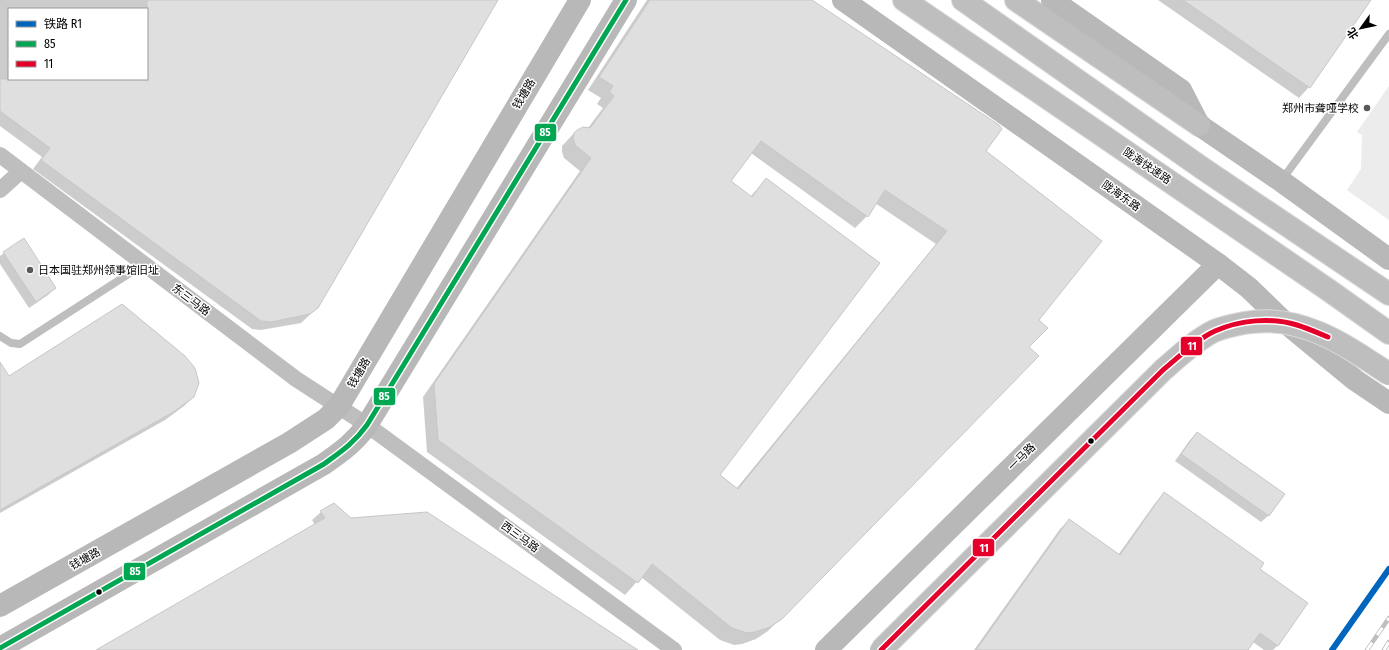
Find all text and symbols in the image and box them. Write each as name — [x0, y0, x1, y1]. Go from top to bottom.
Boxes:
legend — [8, 8, 148, 80]
north arrow — [1341, 8, 1381, 48]
text: 铁路 R1 — [44, 17, 82, 31]
text: 北 — [1345, 25, 1361, 41]
text: 85 — [44, 37, 56, 51]
text: 11 — [44, 57, 53, 71]
street label: 钱塘路 — [510, 77, 538, 111]
place label: 郑州市聋哑学校 — [1282, 102, 1359, 115]
marker: 郑州市聋哑学校 — [1362, 103, 1372, 113]
line badge: 85 — [534, 123, 557, 142]
text: 85 — [539, 126, 551, 139]
street label: 陇海快速路 — [1121, 145, 1173, 187]
street label: 陇海东路 — [1099, 178, 1143, 214]
place label: 日本国驻郑州领事馆旧址 — [38, 264, 159, 277]
marker: 日本国驻郑州领事馆旧址 — [25, 265, 35, 275]
street label: 东三马路 — [170, 282, 212, 318]
line badge: 11 — [1180, 336, 1203, 356]
text: 11 — [1187, 340, 1197, 353]
street label: 钱塘路 — [345, 356, 373, 390]
line badge: 85 — [373, 387, 396, 406]
text: 85 — [378, 390, 390, 403]
unlabelled marker — [1086, 436, 1096, 446]
street label: 一马路 — [1006, 441, 1038, 473]
street label: 西三马路 — [498, 519, 542, 555]
line badge: 11 — [972, 538, 995, 557]
text: 11 — [979, 542, 989, 555]
street label: 钱塘路 — [67, 545, 103, 573]
line badge: 85 — [123, 562, 146, 581]
text: 85 — [129, 565, 141, 578]
unlabelled marker — [94, 587, 104, 597]

